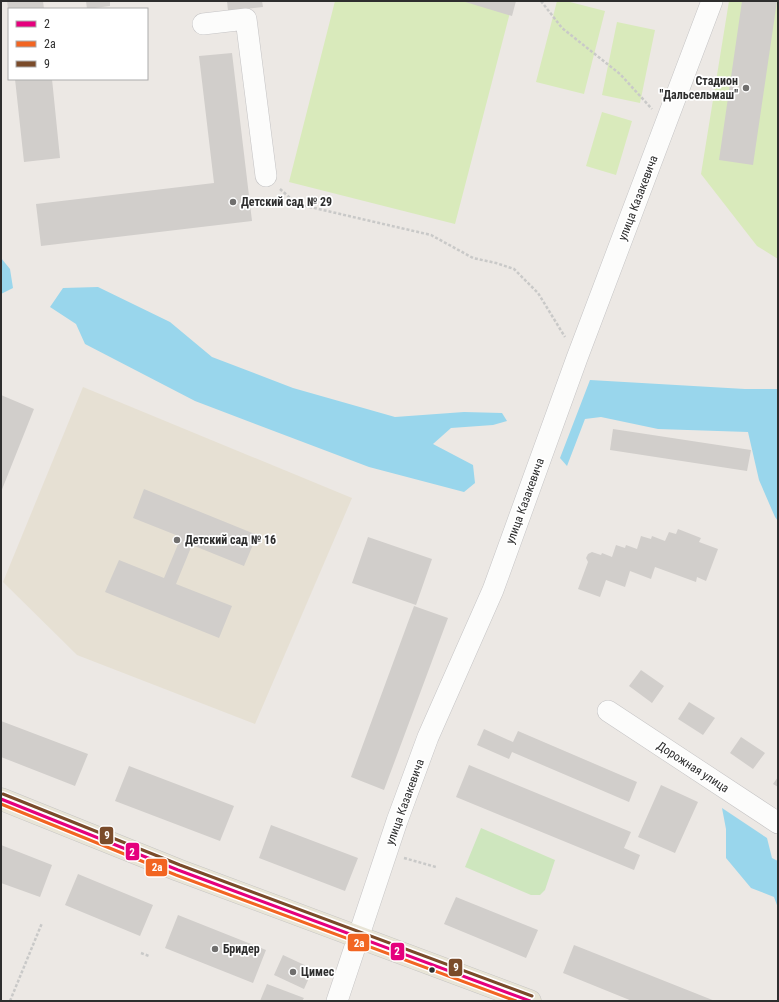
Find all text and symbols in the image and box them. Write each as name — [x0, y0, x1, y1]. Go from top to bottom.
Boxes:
legend — [8, 8, 148, 80]
text: 2 — [44, 17, 50, 31]
text: 2а — [44, 37, 56, 51]
text: 9 — [44, 57, 50, 71]
place label: Стадион "Дальсельмаш" — [659, 74, 738, 102]
marker: Стадион "Дальсельмаш" — [741, 83, 751, 93]
street label: улица Казакевича — [615, 153, 661, 243]
place label: Детский сад № 29 — [241, 195, 332, 209]
marker: Детский сад № 29 — [228, 197, 238, 207]
street label: улица Казакевича — [503, 456, 547, 546]
place label: Детский сад № 16 — [185, 533, 276, 547]
marker: Детский сад № 16 — [172, 535, 182, 545]
street label: Дорожная улица — [654, 738, 732, 796]
street label: улица Казакевича — [383, 757, 427, 847]
line badge: 9 — [99, 826, 114, 845]
text: 9 — [104, 829, 110, 842]
line badge: 2 — [125, 842, 140, 861]
text: 2 — [129, 846, 135, 859]
line badge: 2а — [145, 858, 168, 877]
text: 2а — [152, 861, 162, 874]
line badge: 2а — [347, 933, 370, 952]
text: 2а — [354, 937, 364, 950]
place label: Бридер — [223, 942, 260, 956]
line badge: 2 — [390, 942, 405, 961]
marker: Бридер — [210, 944, 220, 954]
text: 2 — [394, 945, 400, 958]
line badge: 9 — [448, 958, 463, 977]
text: 9 — [453, 961, 459, 974]
place label: Цимес — [301, 965, 335, 979]
unlabelled marker — [427, 965, 437, 975]
marker: Цимес — [288, 967, 298, 977]

